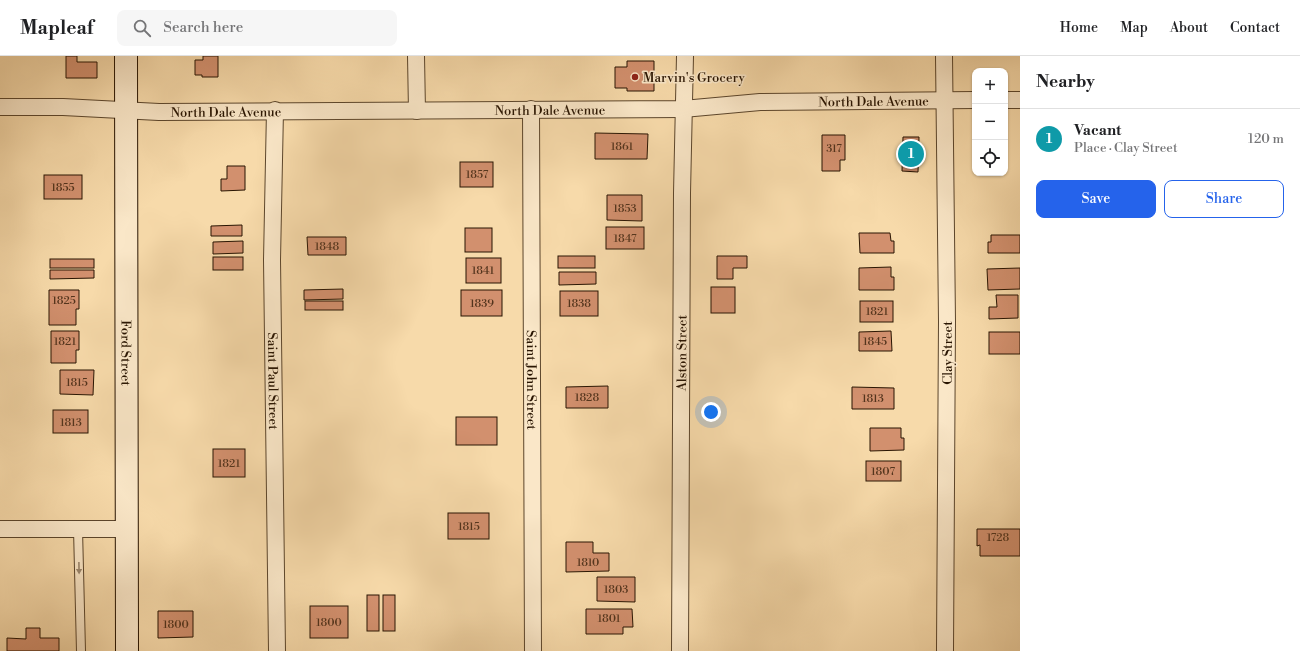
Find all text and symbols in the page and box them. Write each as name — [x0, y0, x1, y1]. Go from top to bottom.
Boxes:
search box — [117, 10, 397, 46]
text: Mapleaf — [20, 16, 93, 40]
icon: search — [131, 17, 153, 39]
text: Search here — [163, 18, 243, 37]
text: Home — [1060, 19, 1098, 37]
text: Map — [1120, 19, 1148, 37]
text: About — [1170, 19, 1208, 37]
text: Contact — [1230, 19, 1280, 37]
map controls — [972, 68, 1008, 176]
button: + — [972, 68, 1008, 104]
place label: Marvin's Grocery — [643, 70, 746, 86]
text: Nearby — [1036, 71, 1095, 93]
marker: Marvin's Grocery — [630, 72, 640, 82]
street label: North Dale Avenue — [818, 93, 929, 110]
street label: North Dale Avenue — [494, 102, 606, 119]
street label: North Dale Avenue — [170, 104, 282, 121]
button: − — [972, 104, 1008, 140]
text: Vacant — [1074, 121, 1121, 140]
text: 1 — [1046, 131, 1052, 147]
text: 120 m — [1248, 131, 1284, 147]
pin: 1 — [898, 139, 924, 169]
house number: 1861 — [611, 140, 633, 154]
button: locate — [972, 140, 1008, 176]
text: Place · Clay Street — [1074, 140, 1178, 156]
house number: 317 — [826, 142, 842, 156]
house number: 1857 — [466, 168, 489, 182]
button: Save — [1036, 180, 1156, 218]
button: Share — [1164, 180, 1284, 218]
house number: 1855 — [51, 181, 75, 195]
house number: 1853 — [613, 202, 637, 216]
house number: 1847 — [613, 232, 637, 246]
house number: 1848 — [315, 240, 340, 254]
house number: 1841 — [472, 264, 495, 278]
house number: 1825 — [52, 294, 76, 308]
house number: 1839 — [470, 297, 494, 311]
house number: 1838 — [567, 297, 591, 311]
house number: 1821 — [866, 305, 888, 319]
street label: Alston Street — [674, 315, 690, 392]
street label: Ford Street — [117, 320, 134, 386]
street label: Clay Street — [940, 321, 956, 385]
street label: Saint John Street — [523, 330, 539, 430]
street label: Saint Paul Street — [264, 332, 281, 430]
house number: 1821 — [54, 335, 76, 349]
house number: 1845 — [863, 335, 887, 349]
house number: 1815 — [66, 376, 88, 390]
house number: 1828 — [575, 391, 599, 405]
house number: 1813 — [862, 392, 884, 406]
your location — [701, 402, 721, 422]
house number: 1813 — [60, 416, 82, 430]
house number: 1821 — [218, 457, 240, 471]
house number: 1807 — [871, 465, 895, 479]
house number: 1815 — [458, 520, 480, 534]
house number: 1728 — [987, 531, 1010, 545]
house number: 1810 — [577, 556, 599, 570]
one-way arrow — [76, 562, 82, 575]
house number: 1803 — [604, 583, 628, 597]
house number: 1801 — [598, 612, 621, 626]
house number: 1800 — [316, 616, 342, 630]
house number: 1800 — [163, 618, 189, 632]

